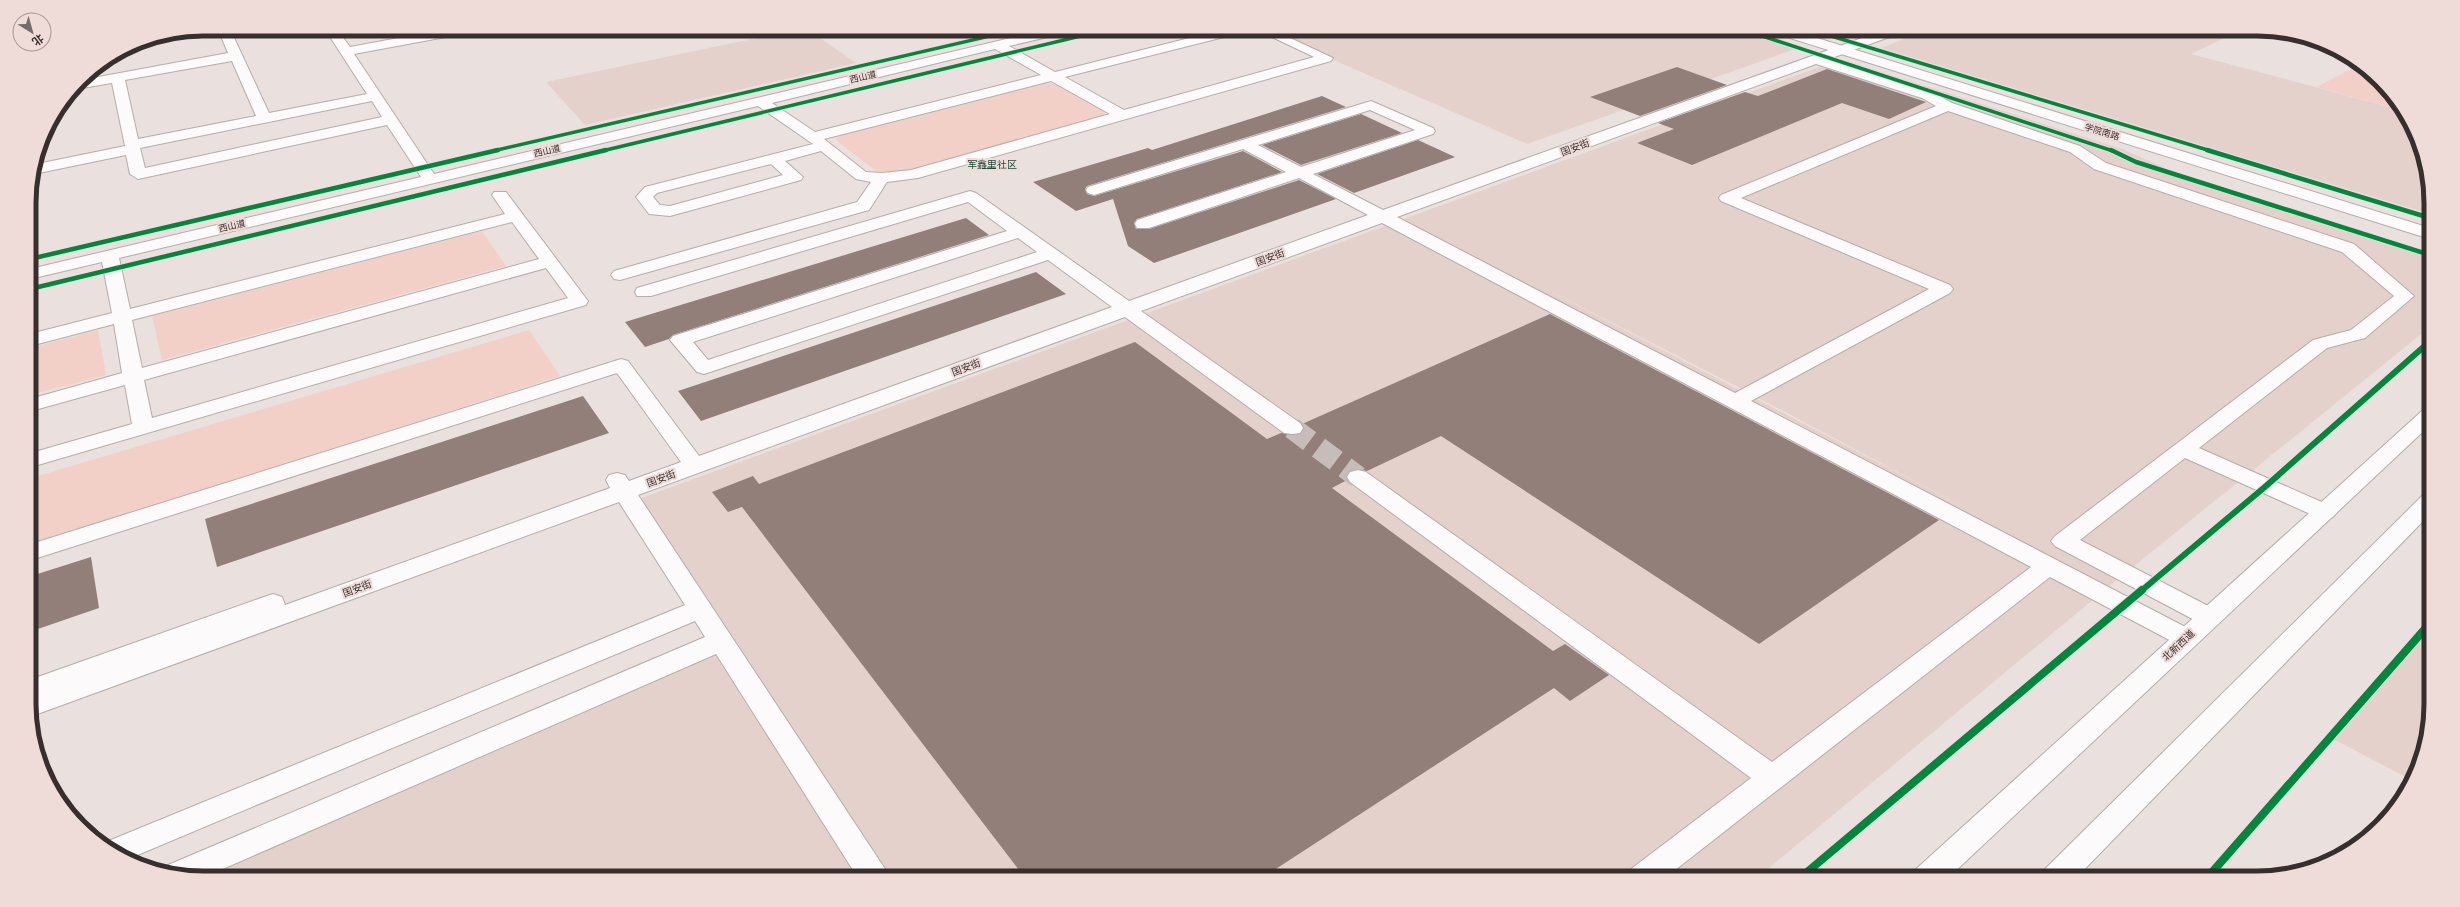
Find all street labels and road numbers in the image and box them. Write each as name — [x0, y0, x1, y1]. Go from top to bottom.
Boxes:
street label: 西山道 — [848, 68, 877, 85]
street label: 学院南路 — [2083, 121, 2121, 142]
street label: 国安街 — [1559, 136, 1591, 159]
street label: 西山道 — [532, 142, 561, 159]
street label: 西山道 — [217, 217, 246, 234]
street label: 国安街 — [1254, 246, 1286, 269]
street label: 国安街 — [950, 356, 982, 379]
street label: 国安街 — [645, 467, 677, 490]
street label: 国安街 — [341, 577, 373, 600]
street label: 北新西道 — [2159, 627, 2197, 664]

